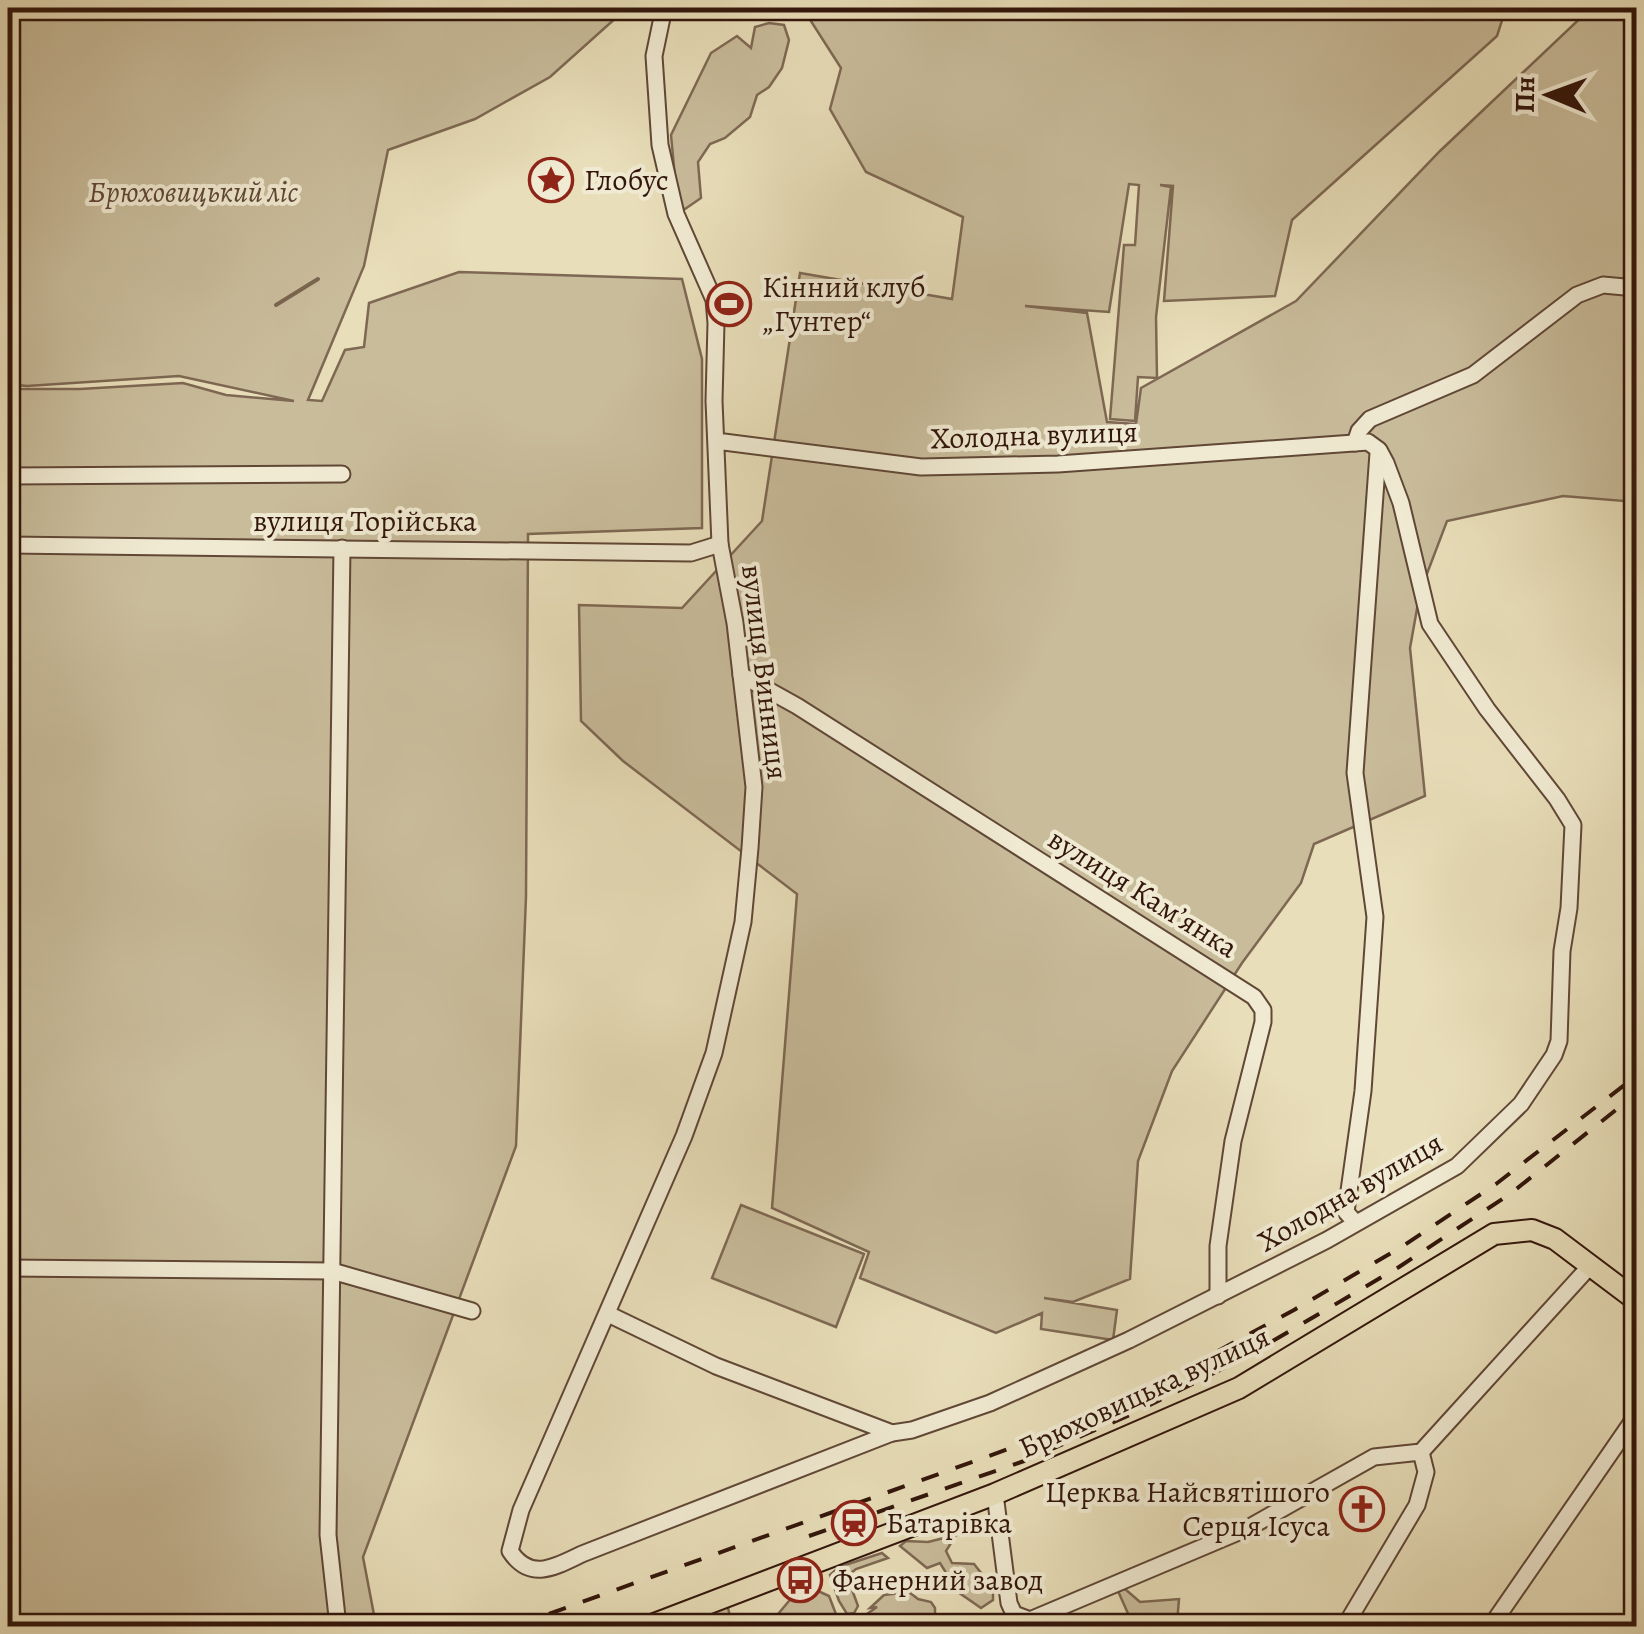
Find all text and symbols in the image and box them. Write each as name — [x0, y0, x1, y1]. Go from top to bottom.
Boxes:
north arrow — [1499, 45, 1599, 145]
text: Пн — [1506, 76, 1544, 113]
place icon: Глобус — [528, 157, 574, 203]
place label: Глобус — [584, 160, 669, 200]
park label: Брюховицький ліс — [88, 172, 299, 212]
place label: Кінний клуб „Гунтер“ — [762, 267, 925, 341]
sports icon: Кінний клуб „Гунтер“ — [706, 281, 752, 327]
street label: Холодна вулиця — [930, 411, 1138, 459]
street label: вулиця Торійська — [253, 501, 477, 541]
street label: вулиця Винниця — [732, 562, 798, 782]
street label: вулиця Камʼянка — [1041, 819, 1245, 967]
street label: Холодна вулиця — [1250, 1123, 1450, 1261]
street label: Брюховицька вулиця — [1012, 1316, 1276, 1468]
place label: Церква Найсвятішого Серця Ісуса — [1045, 1472, 1330, 1546]
church icon: Церква Найсвятішого Серця Ісуса — [1339, 1486, 1385, 1532]
station icon: Батарівка — [831, 1500, 877, 1546]
place label: Батарівка — [886, 1503, 1012, 1543]
bus stop icon: Фанерний завод — [777, 1557, 823, 1603]
place label: Фанерний завод — [832, 1560, 1043, 1600]

